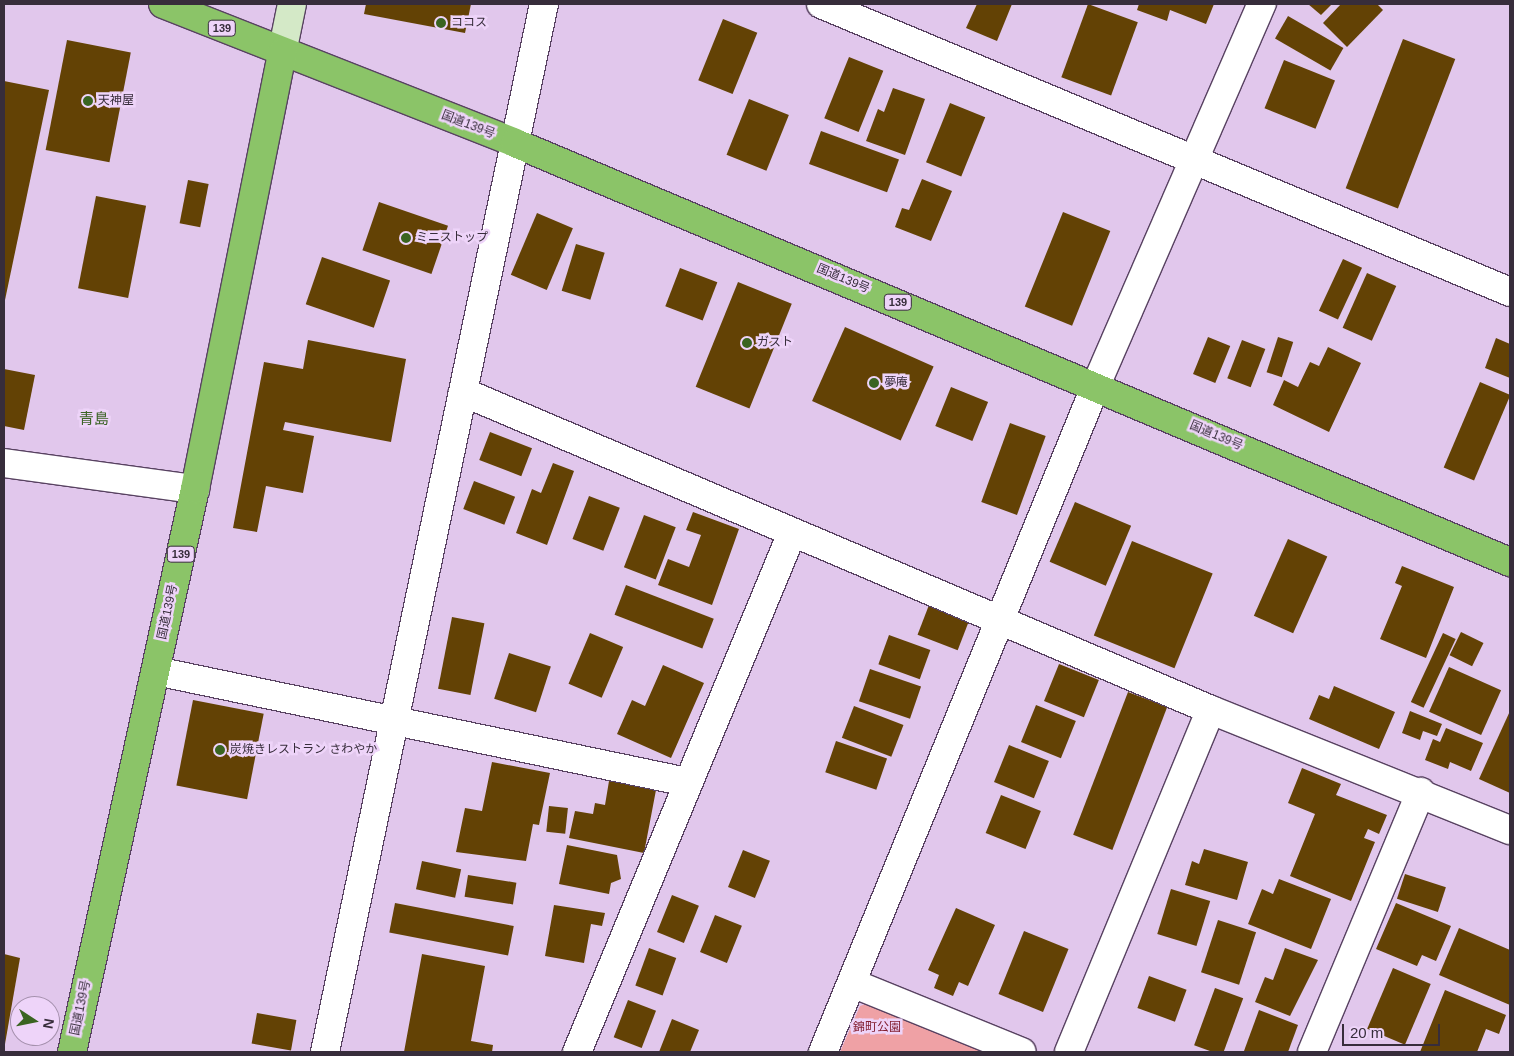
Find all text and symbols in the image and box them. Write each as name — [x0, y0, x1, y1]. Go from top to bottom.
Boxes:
place label: ココス — [451, 16, 487, 30]
marker: ココス — [435, 17, 447, 29]
road number: 139 — [207, 19, 237, 36]
place label: 天神屋 — [98, 94, 134, 108]
marker: 天神屋 — [82, 95, 94, 107]
street label: 国道139号 — [439, 108, 497, 142]
place label: ミニストップ — [416, 231, 488, 245]
marker: ミニストップ — [400, 232, 412, 244]
street label: 国道139号 — [814, 261, 872, 297]
road number: 139 — [883, 294, 913, 310]
place label: ガスト — [757, 336, 793, 350]
marker: ガスト — [741, 337, 753, 349]
place label: 夢庵 — [884, 376, 908, 390]
marker: 夢庵 — [868, 377, 880, 389]
district label: 青島 — [79, 410, 109, 428]
street label: 国道139号 — [1187, 418, 1245, 454]
road number: 139 — [166, 546, 196, 562]
street label: 国道139号 — [155, 583, 181, 641]
place label: 炭焼きレストラン さわやか — [230, 743, 377, 757]
marker: 炭焼きレストラン さわやか — [214, 744, 226, 756]
street label: 国道139号 — [68, 979, 94, 1037]
north arrow — [10, 996, 60, 1046]
scale bar — [1344, 1014, 1442, 1046]
text: N — [40, 1017, 58, 1030]
park label: 錦町公園 — [853, 1021, 901, 1035]
text: 20 m — [1350, 1024, 1383, 1041]

